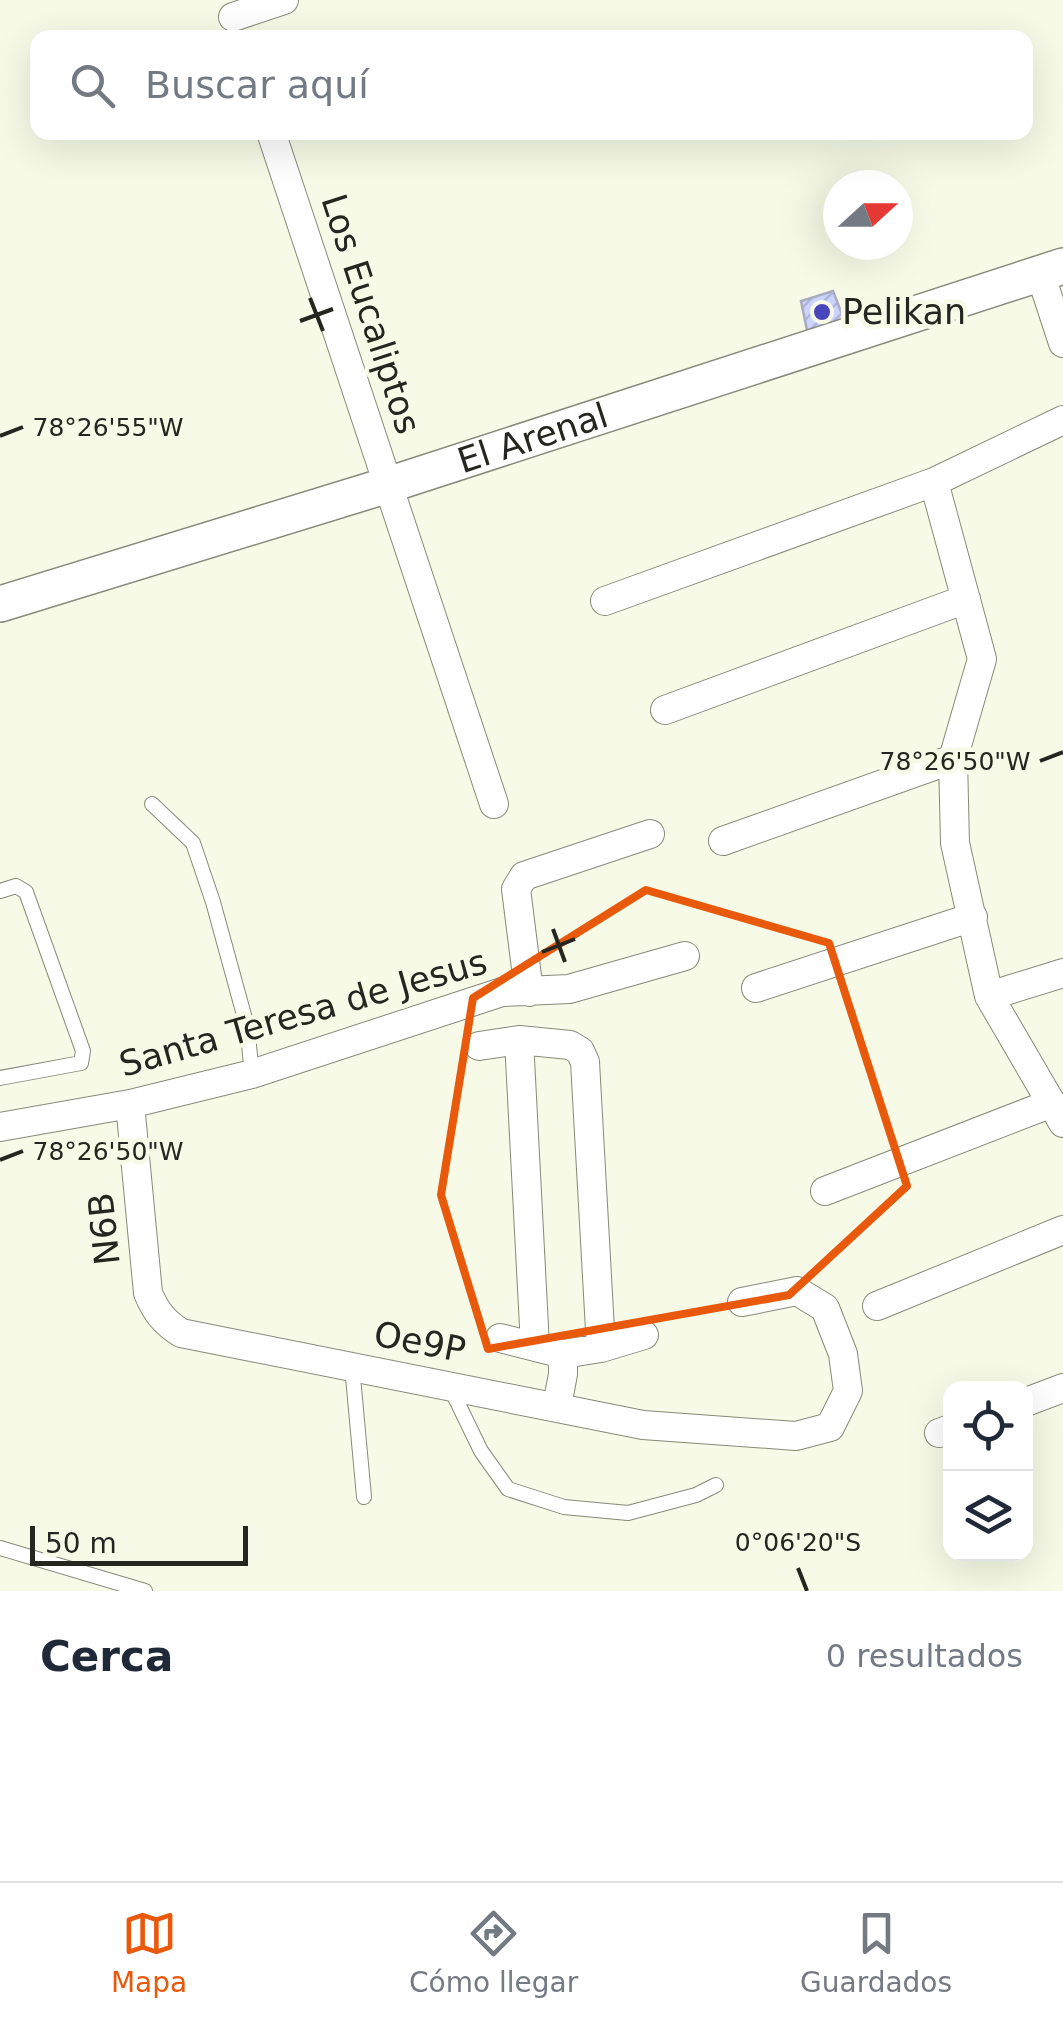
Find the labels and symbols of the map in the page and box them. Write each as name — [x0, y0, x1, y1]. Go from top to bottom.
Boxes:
north arrow — [823, 170, 913, 260]
street label: Los Eucaliptos — [313, 189, 429, 439]
place label: Pelikan — [842, 292, 966, 332]
marker: Pelikan — [811, 301, 833, 323]
street label: El Arenal — [453, 395, 613, 481]
text: 78°26'55"W — [32, 413, 184, 442]
text: 78°26'50"W — [879, 747, 1031, 776]
street label: Santa Teresa de Jesus — [115, 941, 491, 1085]
text: 78°26'50"W — [32, 1137, 184, 1166]
street label: N6B — [80, 1191, 128, 1267]
street label: Oe9P — [371, 1314, 469, 1370]
scale bar — [30, 1521, 248, 1566]
text: 0°06'20"S — [735, 1528, 861, 1557]

